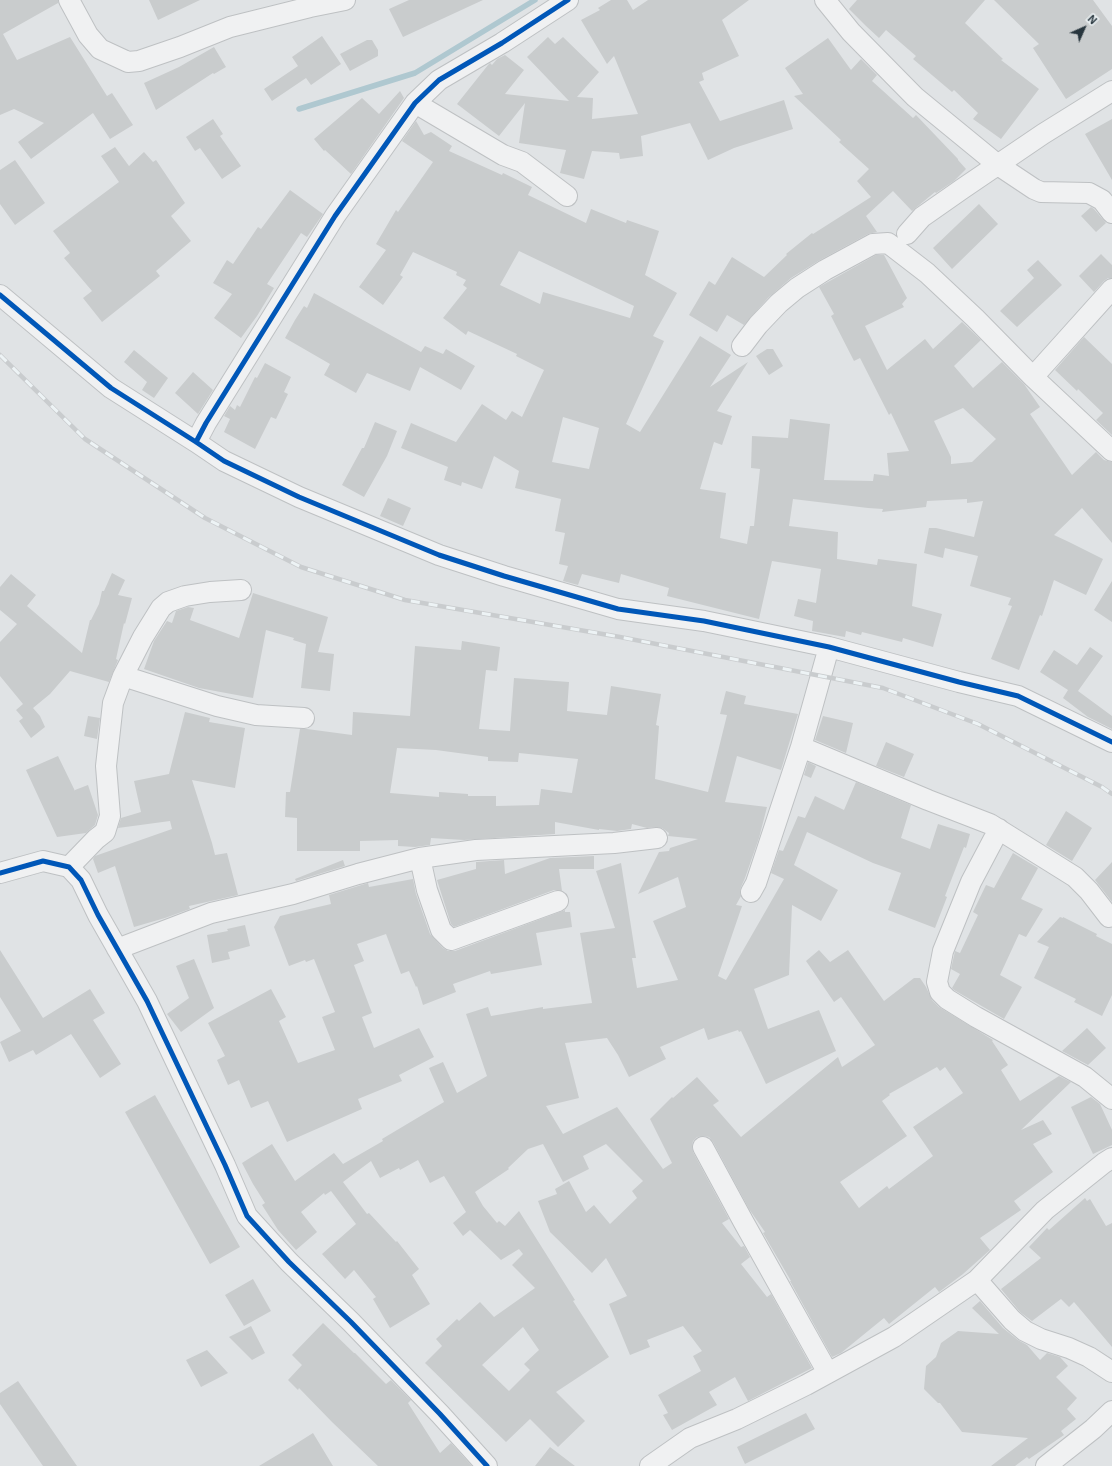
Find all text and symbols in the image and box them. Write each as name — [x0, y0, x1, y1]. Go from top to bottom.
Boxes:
north arrow — [1064, 8, 1104, 48]
text: N — [1085, 12, 1100, 27]

